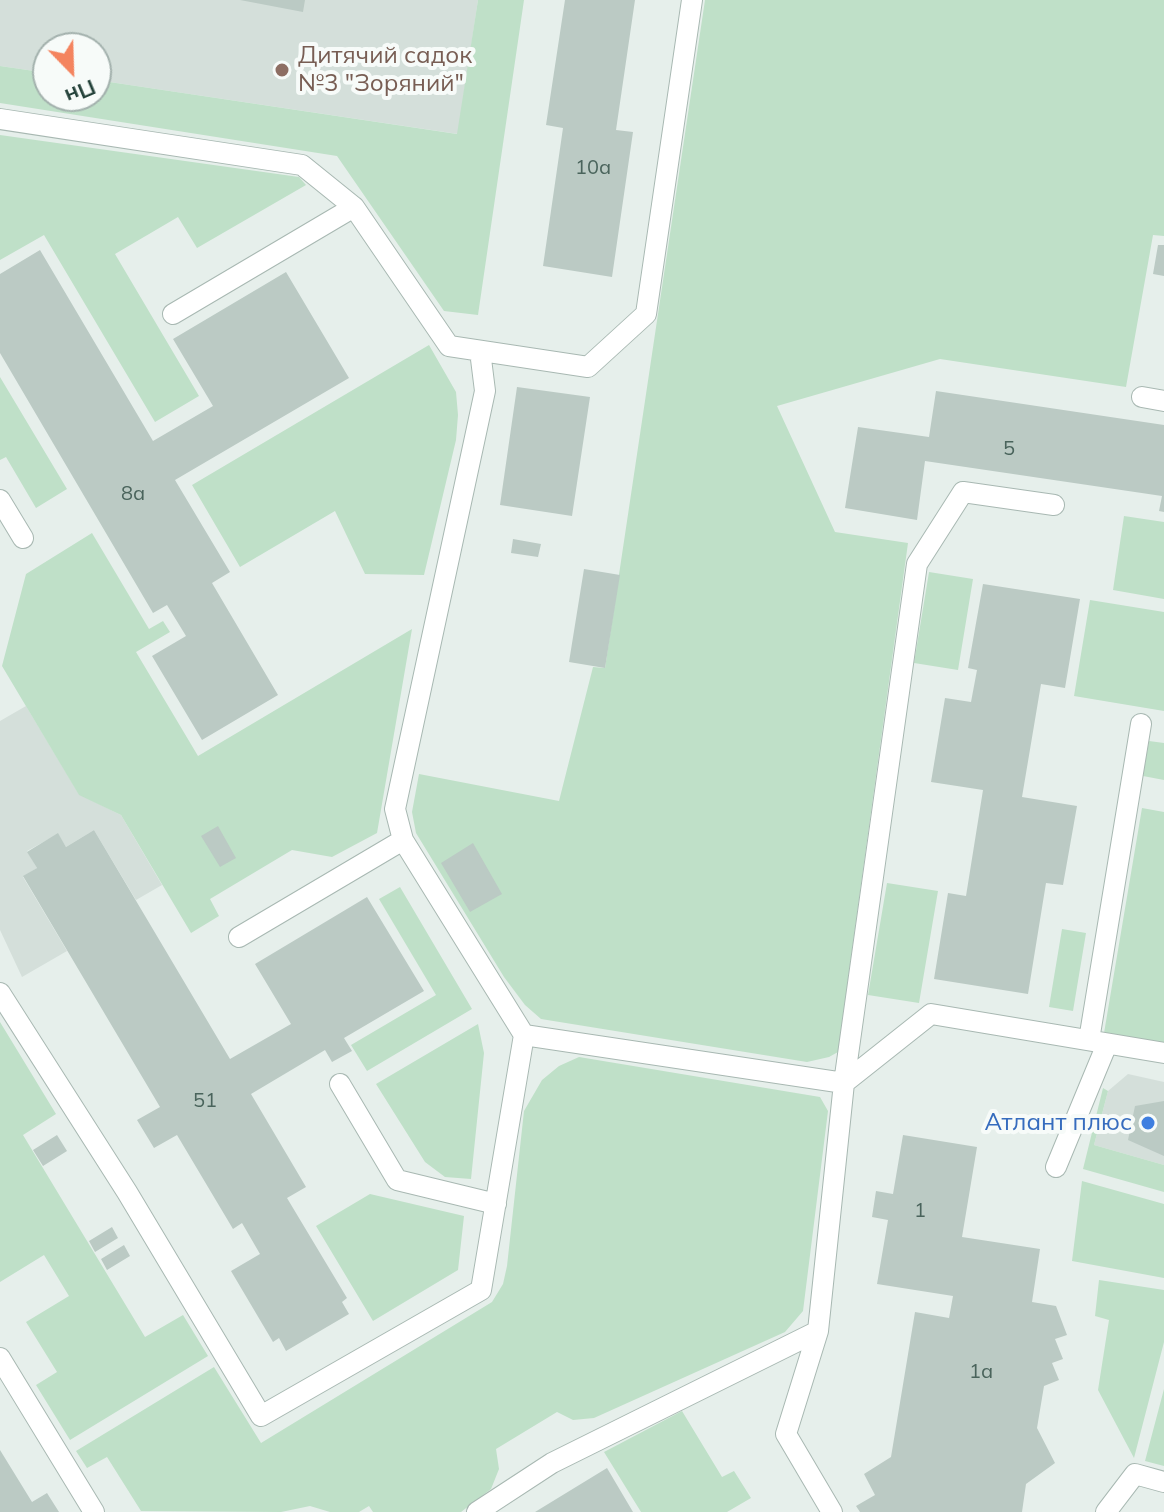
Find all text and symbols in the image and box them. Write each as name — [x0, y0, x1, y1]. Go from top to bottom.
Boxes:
north arrow — [32, 32, 112, 112]
place label: Дитячий садок №3 "Зоряний" — [298, 42, 472, 98]
marker: Дитячий садок №3 "Зоряний" — [273, 61, 291, 79]
text: Пн — [61, 73, 100, 111]
house number: 10а — [575, 156, 611, 180]
house number: 5 — [1003, 437, 1015, 461]
house number: 8а — [121, 482, 145, 506]
house number: 51 — [193, 1089, 217, 1113]
place label: Атлант плюс — [985, 1109, 1132, 1137]
marker: Атлант плюс — [1139, 1114, 1157, 1132]
house number: 1 — [914, 1199, 926, 1223]
house number: 1а — [969, 1360, 993, 1384]

